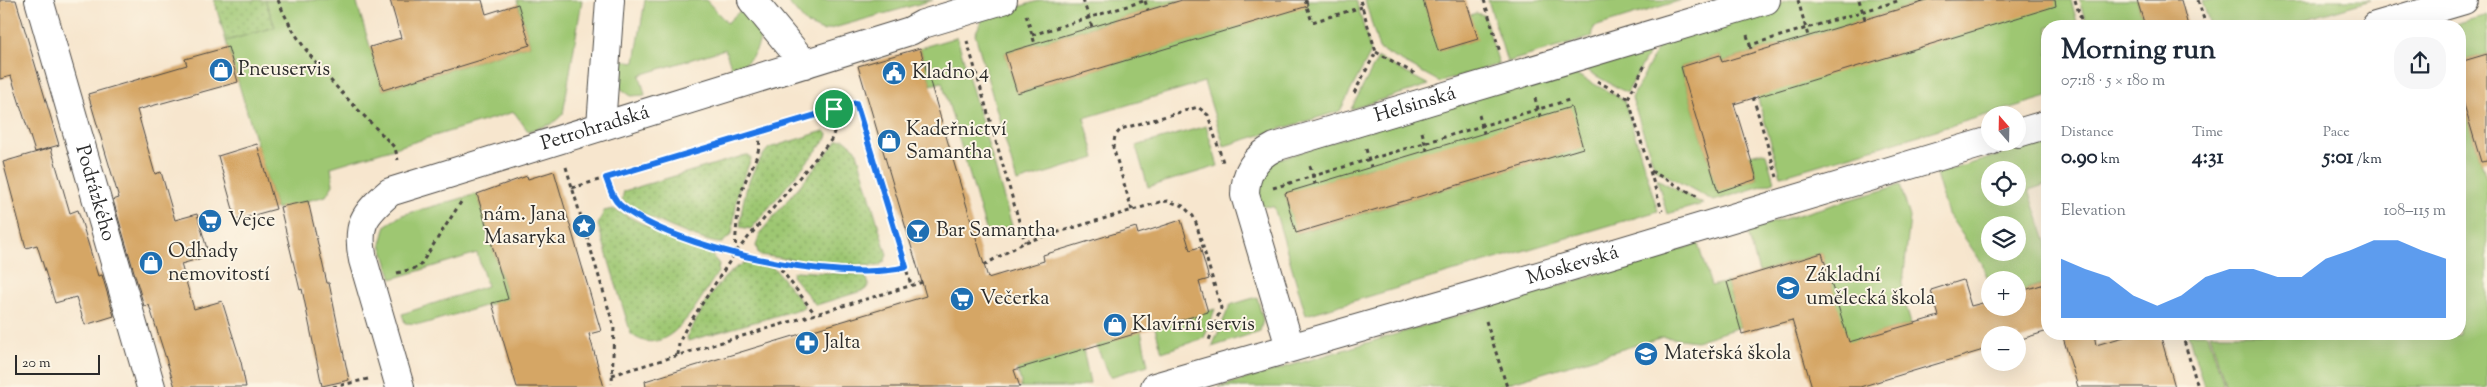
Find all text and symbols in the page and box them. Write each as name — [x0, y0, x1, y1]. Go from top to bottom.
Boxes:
text: Morning run — [2061, 31, 2216, 71]
button: share — [2394, 37, 2446, 89]
place label: Pneuservis — [238, 56, 330, 85]
shop icon: Pneuservis — [208, 57, 234, 83]
place label: Kladno 4 — [912, 59, 989, 88]
public building icon: Kladno 4 — [881, 60, 907, 86]
text: 07:18 · 5 × 180 m — [2061, 70, 2165, 93]
street label: Helsinská — [1371, 79, 1460, 131]
pin — [813, 88, 855, 130]
icon: arrive — [820, 95, 848, 123]
street label: Petrohradská — [537, 98, 653, 159]
north arrow — [1981, 106, 2026, 151]
map controls — [1981, 106, 2026, 371]
place label: Kadeřnictví Samantha — [906, 116, 1007, 168]
text: Distance — [2061, 123, 2114, 143]
text: Time — [2192, 123, 2223, 143]
text: Pace — [2323, 123, 2350, 143]
shop icon: Kadeřnictví Samantha — [876, 128, 902, 154]
street label: Podrázkého — [67, 141, 123, 245]
text: 0.90 — [2061, 143, 2098, 173]
text: 4:31 — [2192, 143, 2224, 173]
text: 5:01 — [2323, 143, 2353, 173]
text: km — [2098, 150, 2120, 170]
text: /km — [2353, 150, 2382, 170]
button: locate — [1981, 161, 2026, 206]
text: Elevation — [2061, 200, 2126, 223]
text: 108–115 m — [2383, 200, 2446, 223]
place label: nám. Jana Masaryka — [483, 201, 566, 253]
place label: Vejce — [228, 207, 275, 236]
supermarket icon: Vejce — [197, 208, 223, 234]
place icon: nám. Jana Masaryka — [571, 213, 597, 239]
button: layers — [1981, 216, 2026, 261]
place label: Bar Samantha — [936, 217, 1056, 246]
bar icon: Bar Samantha — [905, 218, 931, 244]
place label: Odhady nemovitostí — [168, 238, 270, 290]
street label: Moskevská — [1523, 238, 1622, 293]
shop icon: Odhady nemovitostí — [138, 250, 164, 276]
place label: Základní umělecká škola — [1806, 262, 1935, 314]
button: + — [1981, 271, 2026, 316]
school or university icon: Základní umělecká škola — [1775, 275, 1801, 301]
place label: Večerka — [980, 285, 1049, 314]
supermarket icon: Večerka — [949, 286, 975, 312]
place label: Klavírní servis — [1132, 311, 1255, 340]
shop icon: Klavírní servis — [1102, 312, 1128, 338]
button: − — [1981, 326, 2026, 371]
place label: Jalta — [823, 329, 860, 358]
pharmacy icon: Jalta — [794, 330, 820, 356]
place label: Mateřská škola — [1664, 340, 1791, 369]
school or university icon: Mateřská škola — [1633, 341, 1659, 367]
scale bar — [15, 352, 100, 375]
text: 20 m — [22, 354, 51, 374]

